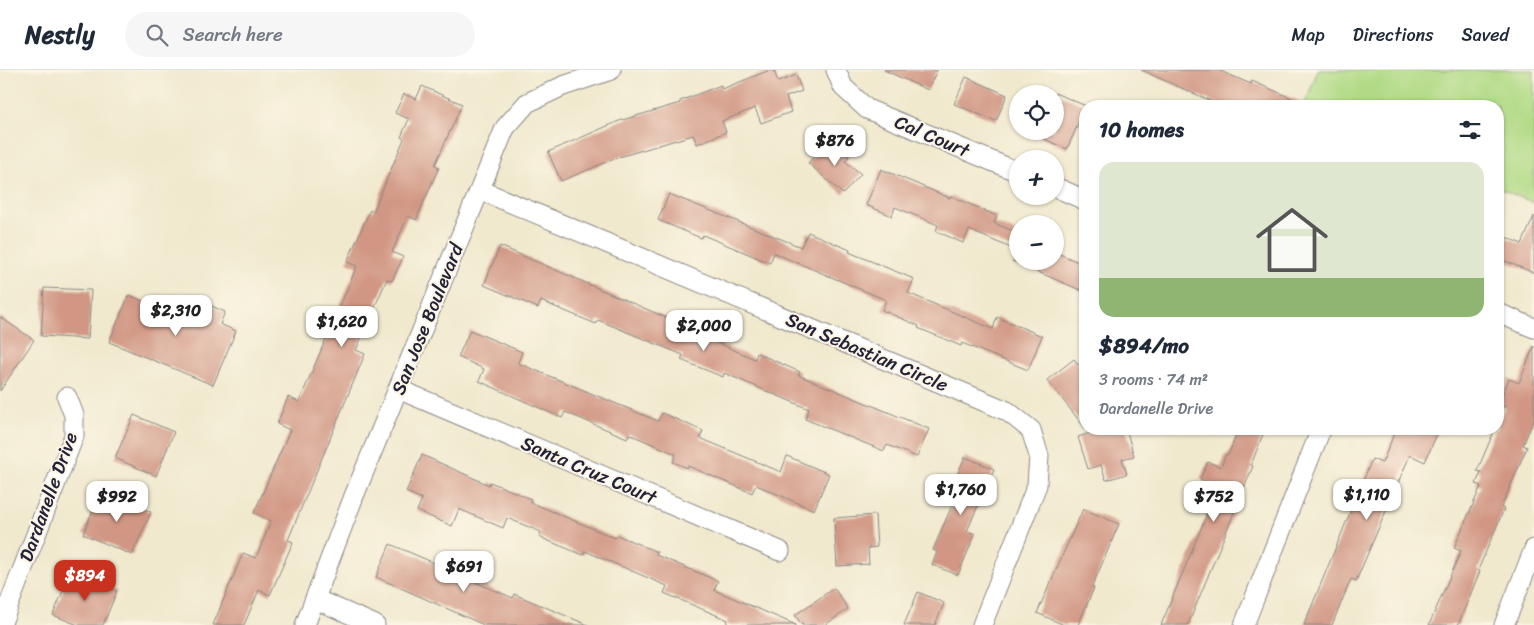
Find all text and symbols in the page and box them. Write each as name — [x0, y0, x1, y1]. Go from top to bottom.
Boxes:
search box — [125, 12, 475, 57]
text: Nestly — [25, 14, 95, 56]
text: Search here — [183, 18, 283, 51]
text: Map — [1292, 19, 1325, 51]
text: Directions — [1353, 19, 1434, 51]
text: Saved — [1462, 19, 1509, 51]
icon: search — [143, 21, 171, 49]
map controls — [1009, 85, 1064, 270]
button: locate — [1009, 85, 1064, 140]
street label: Cal Court — [889, 105, 976, 167]
text: 10 homes — [1099, 111, 1184, 149]
icon: filters — [1456, 116, 1484, 144]
pin: $876 — [805, 124, 865, 167]
text: $876 — [816, 126, 854, 155]
button: + — [1009, 150, 1064, 205]
icon: home — [1247, 195, 1337, 285]
button: − — [1009, 215, 1064, 270]
street label: San Jose Boulevard — [382, 236, 473, 400]
pin: $2,310 — [135, 294, 217, 337]
text: $2,310 — [151, 296, 201, 325]
street label: San Sebastian Circle — [781, 303, 954, 401]
pin: $1,620 — [301, 306, 383, 348]
text: $1,620 — [317, 307, 367, 336]
pin: $2,000 — [663, 310, 745, 352]
text: $2,000 — [677, 311, 731, 340]
text: $894/mo — [1099, 327, 1189, 365]
text: 3 rooms · 74 m² — [1099, 365, 1208, 394]
text: Dardanelle Drive — [1099, 394, 1213, 423]
street label: Santa Cruz Court — [516, 426, 663, 514]
street label: Dardanelle Drive — [9, 428, 87, 566]
pin: $1,760 — [920, 474, 1002, 516]
text: $1,760 — [936, 475, 986, 504]
pin: $1,110 — [1326, 478, 1408, 521]
pin: $992 — [87, 480, 147, 523]
pin: $752 — [1184, 480, 1244, 523]
text: $1,110 — [1344, 480, 1390, 509]
text: $992 — [97, 482, 137, 511]
text: $752 — [1195, 482, 1233, 511]
pin: $691 — [434, 550, 494, 593]
text: $691 — [446, 552, 482, 581]
pin: $894 — [55, 560, 115, 602]
text: $894 — [65, 561, 105, 590]

